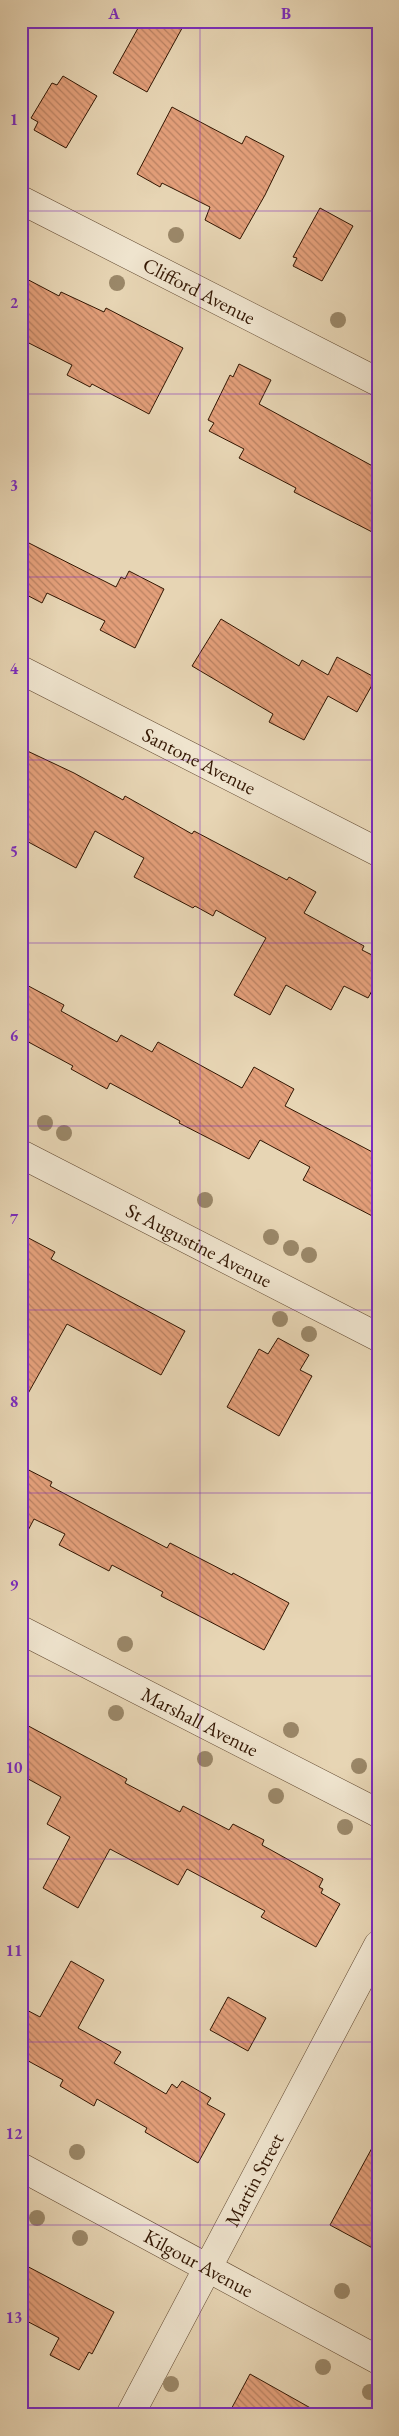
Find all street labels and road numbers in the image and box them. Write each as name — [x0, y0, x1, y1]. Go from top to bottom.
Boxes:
street label: Clifford Avenue — [138, 251, 260, 330]
street label: Santone Avenue — [138, 721, 260, 801]
street label: St Augustine Avenue — [122, 1197, 277, 1294]
street label: Marshall Avenue — [137, 1681, 263, 1763]
street label: Martin Street — [219, 2128, 290, 2231]
street label: Kilgour Avenue — [139, 2223, 258, 2303]

